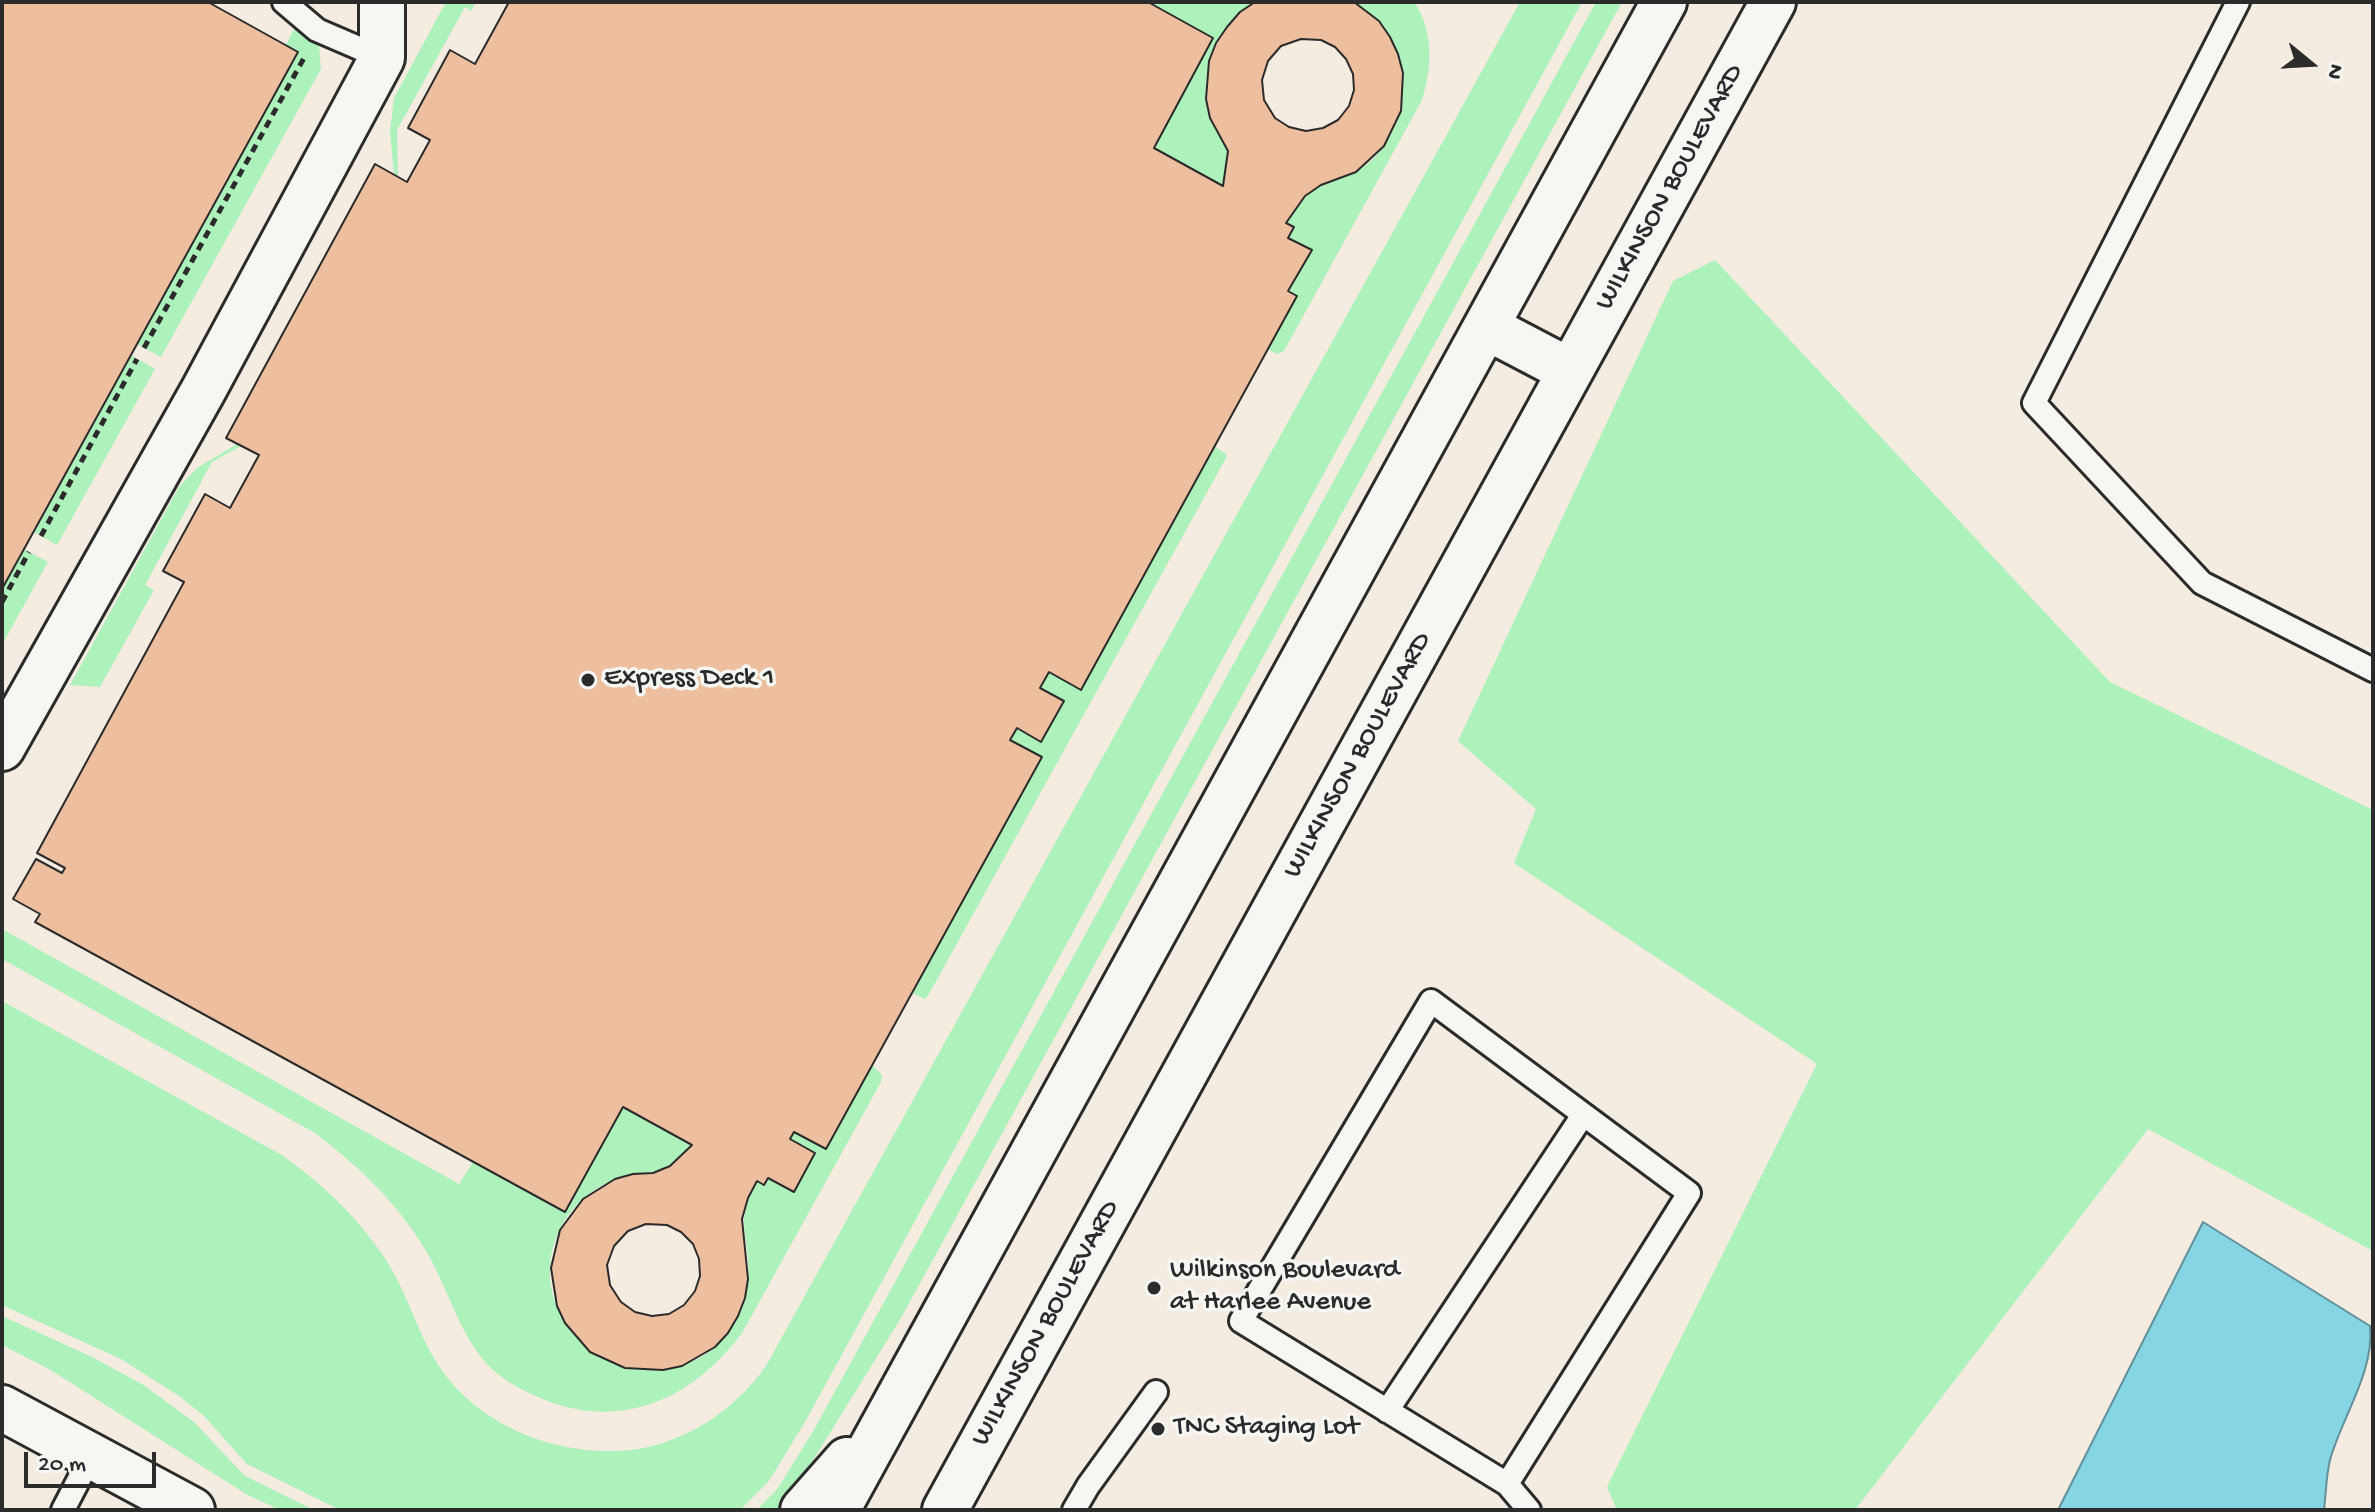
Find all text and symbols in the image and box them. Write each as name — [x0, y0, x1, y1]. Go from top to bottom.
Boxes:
north arrow — [2271, 24, 2351, 104]
street label: WILKINSON BOULEVARD — [1589, 59, 1753, 317]
text: N — [2319, 61, 2348, 82]
street label: WILKINSON BOULEVARD — [1277, 627, 1441, 885]
place label: Express Deck 1 — [604, 663, 774, 697]
marker: Express Deck 1 — [579, 671, 597, 689]
street label: WILKINSON BOULEVARD — [965, 1195, 1129, 1453]
place label: Wilkinson Boulevard at Harlee Avenue — [1170, 1255, 1399, 1321]
marker: Wilkinson Boulevard at Harlee Avenue — [1145, 1279, 1163, 1297]
place label: TNC Staging Lot — [1174, 1412, 1359, 1446]
marker: TNC Staging Lot — [1149, 1420, 1167, 1438]
scale bar — [28, 1436, 160, 1486]
text: 20 m — [38, 1451, 86, 1480]

